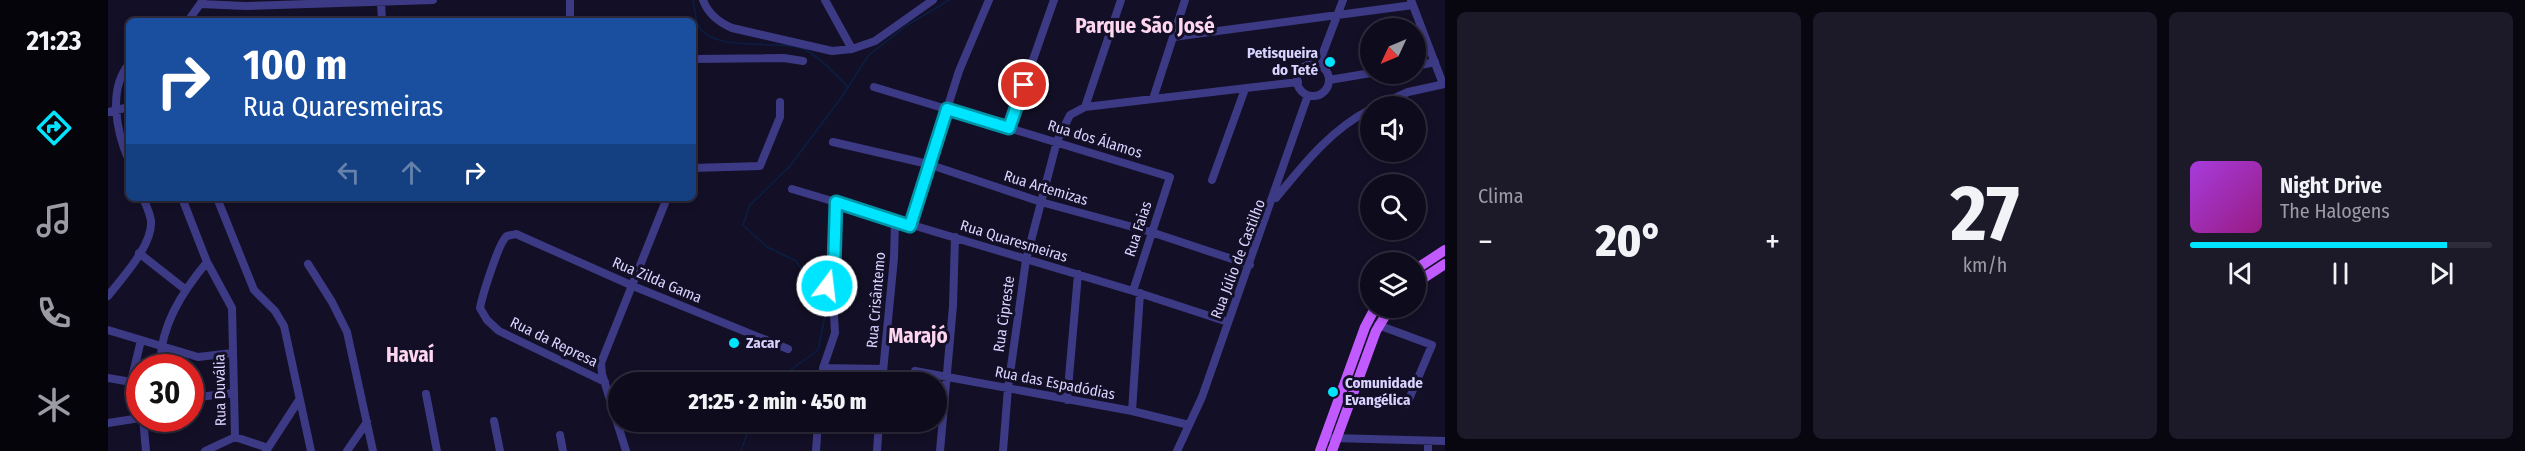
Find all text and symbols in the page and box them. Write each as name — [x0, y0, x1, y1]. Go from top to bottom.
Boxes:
district label: Parque São José — [1075, 13, 1215, 39]
north arrow — [1360, 18, 1426, 84]
map controls — [1360, 18, 1426, 318]
text: 21:23 — [27, 25, 81, 57]
text: 100 m — [243, 40, 347, 90]
icon: right — [144, 42, 222, 120]
place label: Petisqueira do Teté — [1247, 44, 1319, 79]
marker: Petisqueira do Teté — [1323, 55, 1337, 69]
pin — [998, 59, 1049, 110]
icon: arrive — [1007, 68, 1040, 101]
text: Rua Quaresmeiras — [243, 91, 443, 123]
button: sound — [1360, 96, 1426, 162]
icon: directions — [33, 107, 75, 149]
street label: Rua dos Álamos — [1046, 116, 1144, 162]
icon: left — [332, 156, 365, 189]
icon: ahead — [395, 156, 428, 189]
icon: right — [458, 156, 491, 189]
street label: Rua Artemizas — [1002, 167, 1090, 209]
text: 27 — [1951, 167, 2019, 261]
text: Night Drive — [2280, 172, 2382, 199]
button: search — [1360, 174, 1426, 240]
text: Clima — [1478, 184, 1523, 208]
street label: Rua Júlio de Castilho — [1207, 197, 1269, 321]
icon: music — [33, 199, 75, 241]
street label: Rua Faias — [1121, 199, 1155, 259]
text: The Halogens — [2280, 199, 2390, 223]
text: 20° — [1595, 214, 1662, 268]
street label: Rua Quaresmeiras — [958, 216, 1070, 266]
text: − — [1478, 222, 1493, 262]
text: + — [1765, 222, 1780, 262]
street label: Rua Crisântemo — [863, 251, 889, 349]
button: layers — [1360, 252, 1426, 318]
street label: Rua Zilda Gama — [610, 253, 704, 307]
text: km/h — [1963, 253, 2007, 277]
position arrow — [795, 254, 859, 318]
icon: previous — [2224, 257, 2257, 290]
icon: pause — [2324, 257, 2357, 290]
icon: next — [2425, 257, 2458, 290]
street label: Rua Cipreste — [990, 275, 1018, 353]
icon: phone — [33, 292, 75, 334]
street label: Rua da Represa — [507, 313, 601, 371]
district label: Marajó — [888, 323, 948, 349]
place label: Zacar — [746, 334, 781, 352]
marker: Zacar — [727, 336, 741, 350]
district label: Havaí — [386, 342, 435, 368]
speed limit sign: 30 — [126, 354, 204, 432]
street label: Rua Duvália — [210, 354, 230, 426]
street label: Rua das Espadódias — [993, 363, 1117, 403]
place label: Comunidade Evangélica — [1345, 374, 1423, 409]
icon: climate — [33, 384, 75, 426]
marker: Comunidade Evangélica — [1326, 385, 1340, 399]
text: 21:25 · 2 min · 450 m — [688, 388, 867, 415]

